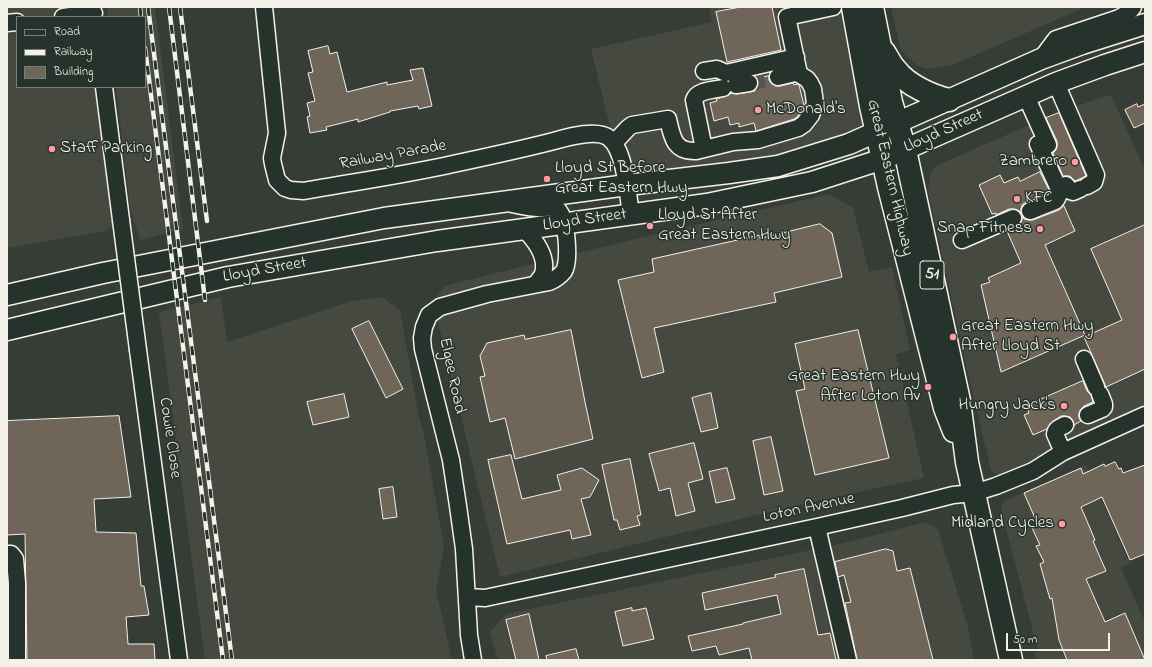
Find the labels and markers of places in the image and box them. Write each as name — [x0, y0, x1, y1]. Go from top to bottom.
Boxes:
place label: McDonald's — [766, 100, 846, 120]
marker: McDonald's — [753, 105, 763, 115]
place label: Staff Parking — [60, 139, 152, 159]
marker: Staff Parking — [47, 144, 57, 154]
place label: Zambrero — [999, 152, 1067, 172]
marker: Zambrero — [1070, 157, 1080, 167]
place label: Lloyd St Before Great Eastern Hwy — [555, 159, 688, 199]
marker: Lloyd St Before Great Eastern Hwy — [542, 174, 552, 184]
place label: KFC — [1025, 189, 1052, 209]
marker: KFC — [1012, 194, 1022, 204]
place label: Lloyd St After Great Eastern Hwy — [658, 206, 791, 246]
place label: Snap Fitness — [937, 219, 1032, 239]
marker: Lloyd St After Great Eastern Hwy — [645, 221, 655, 231]
marker: Snap Fitness — [1035, 224, 1045, 234]
place label: Great Eastern Hwy After Lloyd St — [961, 317, 1094, 357]
marker: Great Eastern Hwy After Lloyd St — [948, 332, 958, 342]
place label: Great Eastern Hwy After Loton Av — [787, 367, 920, 407]
marker: Great Eastern Hwy After Loton Av — [923, 382, 933, 392]
place label: Hungry Jack's — [959, 396, 1056, 416]
marker: Hungry Jack's — [1059, 401, 1069, 411]
place label: Midland Cycles — [951, 514, 1054, 534]
marker: Midland Cycles — [1057, 519, 1067, 529]

